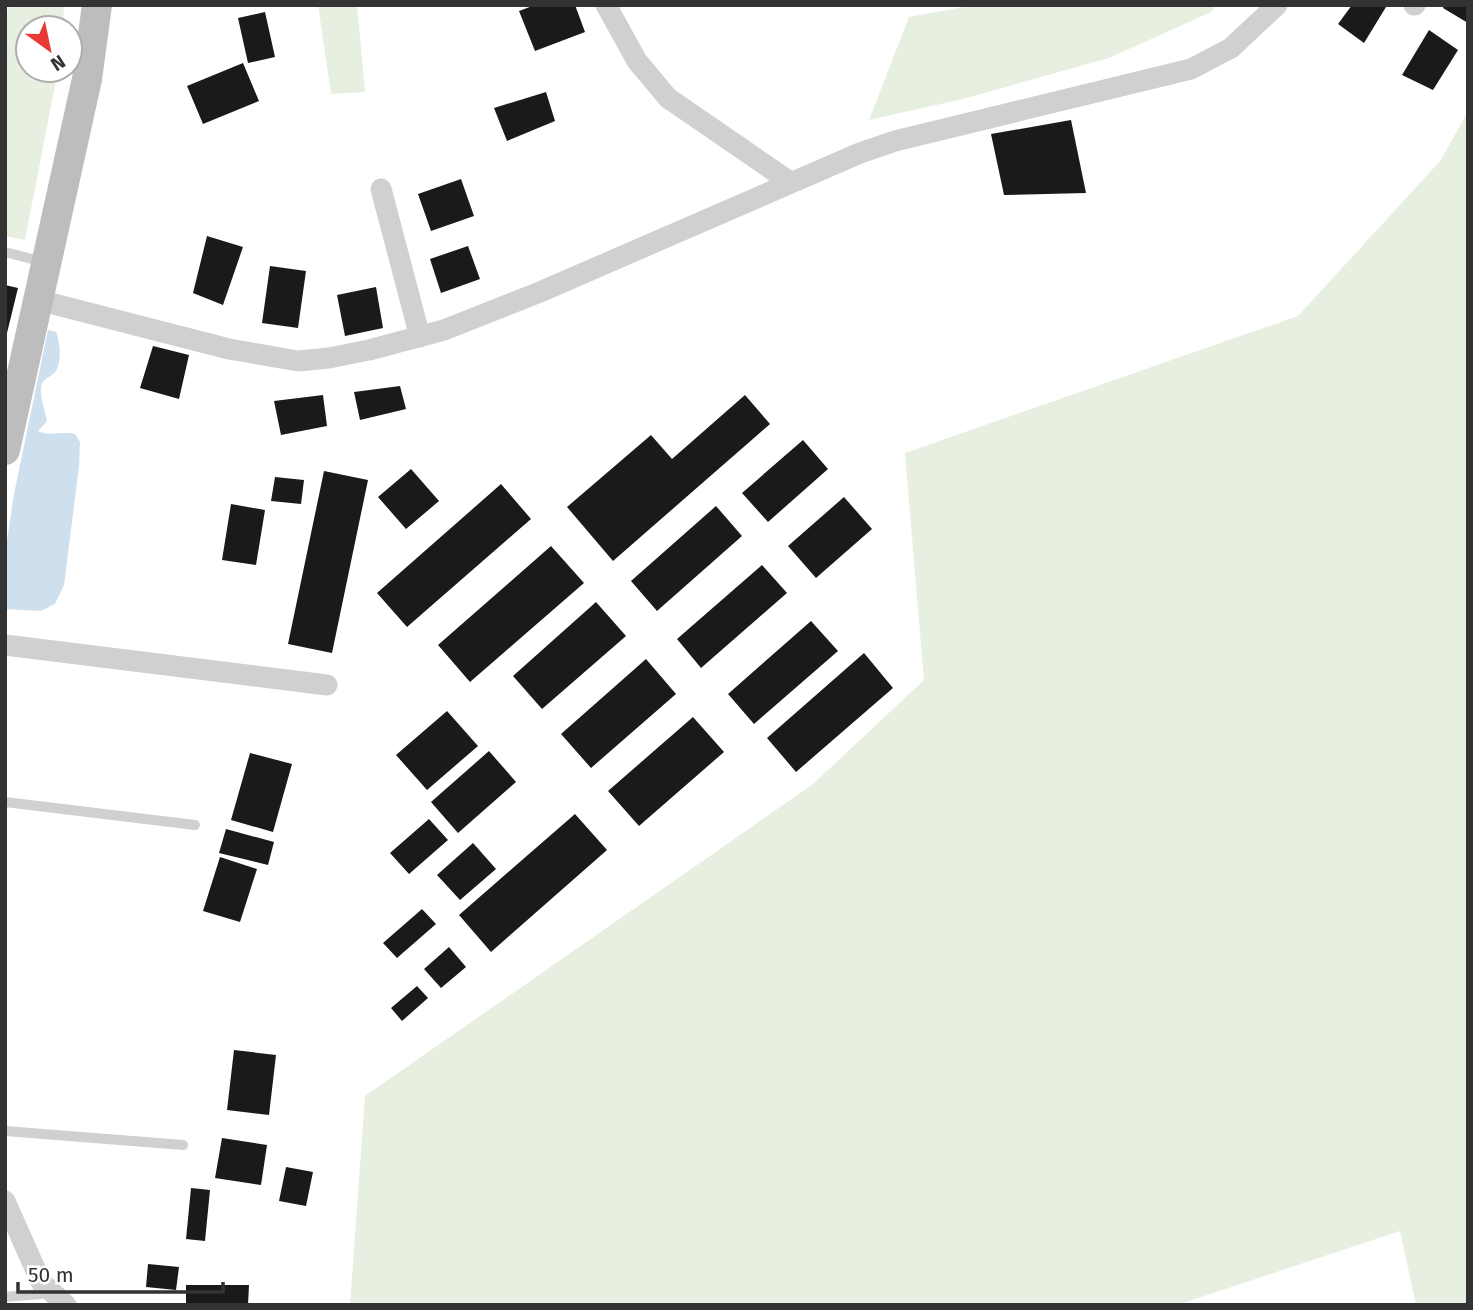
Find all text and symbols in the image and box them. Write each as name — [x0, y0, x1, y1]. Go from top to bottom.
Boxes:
north arrow — [14, 14, 84, 84]
text: N — [46, 50, 70, 76]
scale bar — [18, 1250, 222, 1294]
text: 50 m — [28, 1262, 74, 1288]

